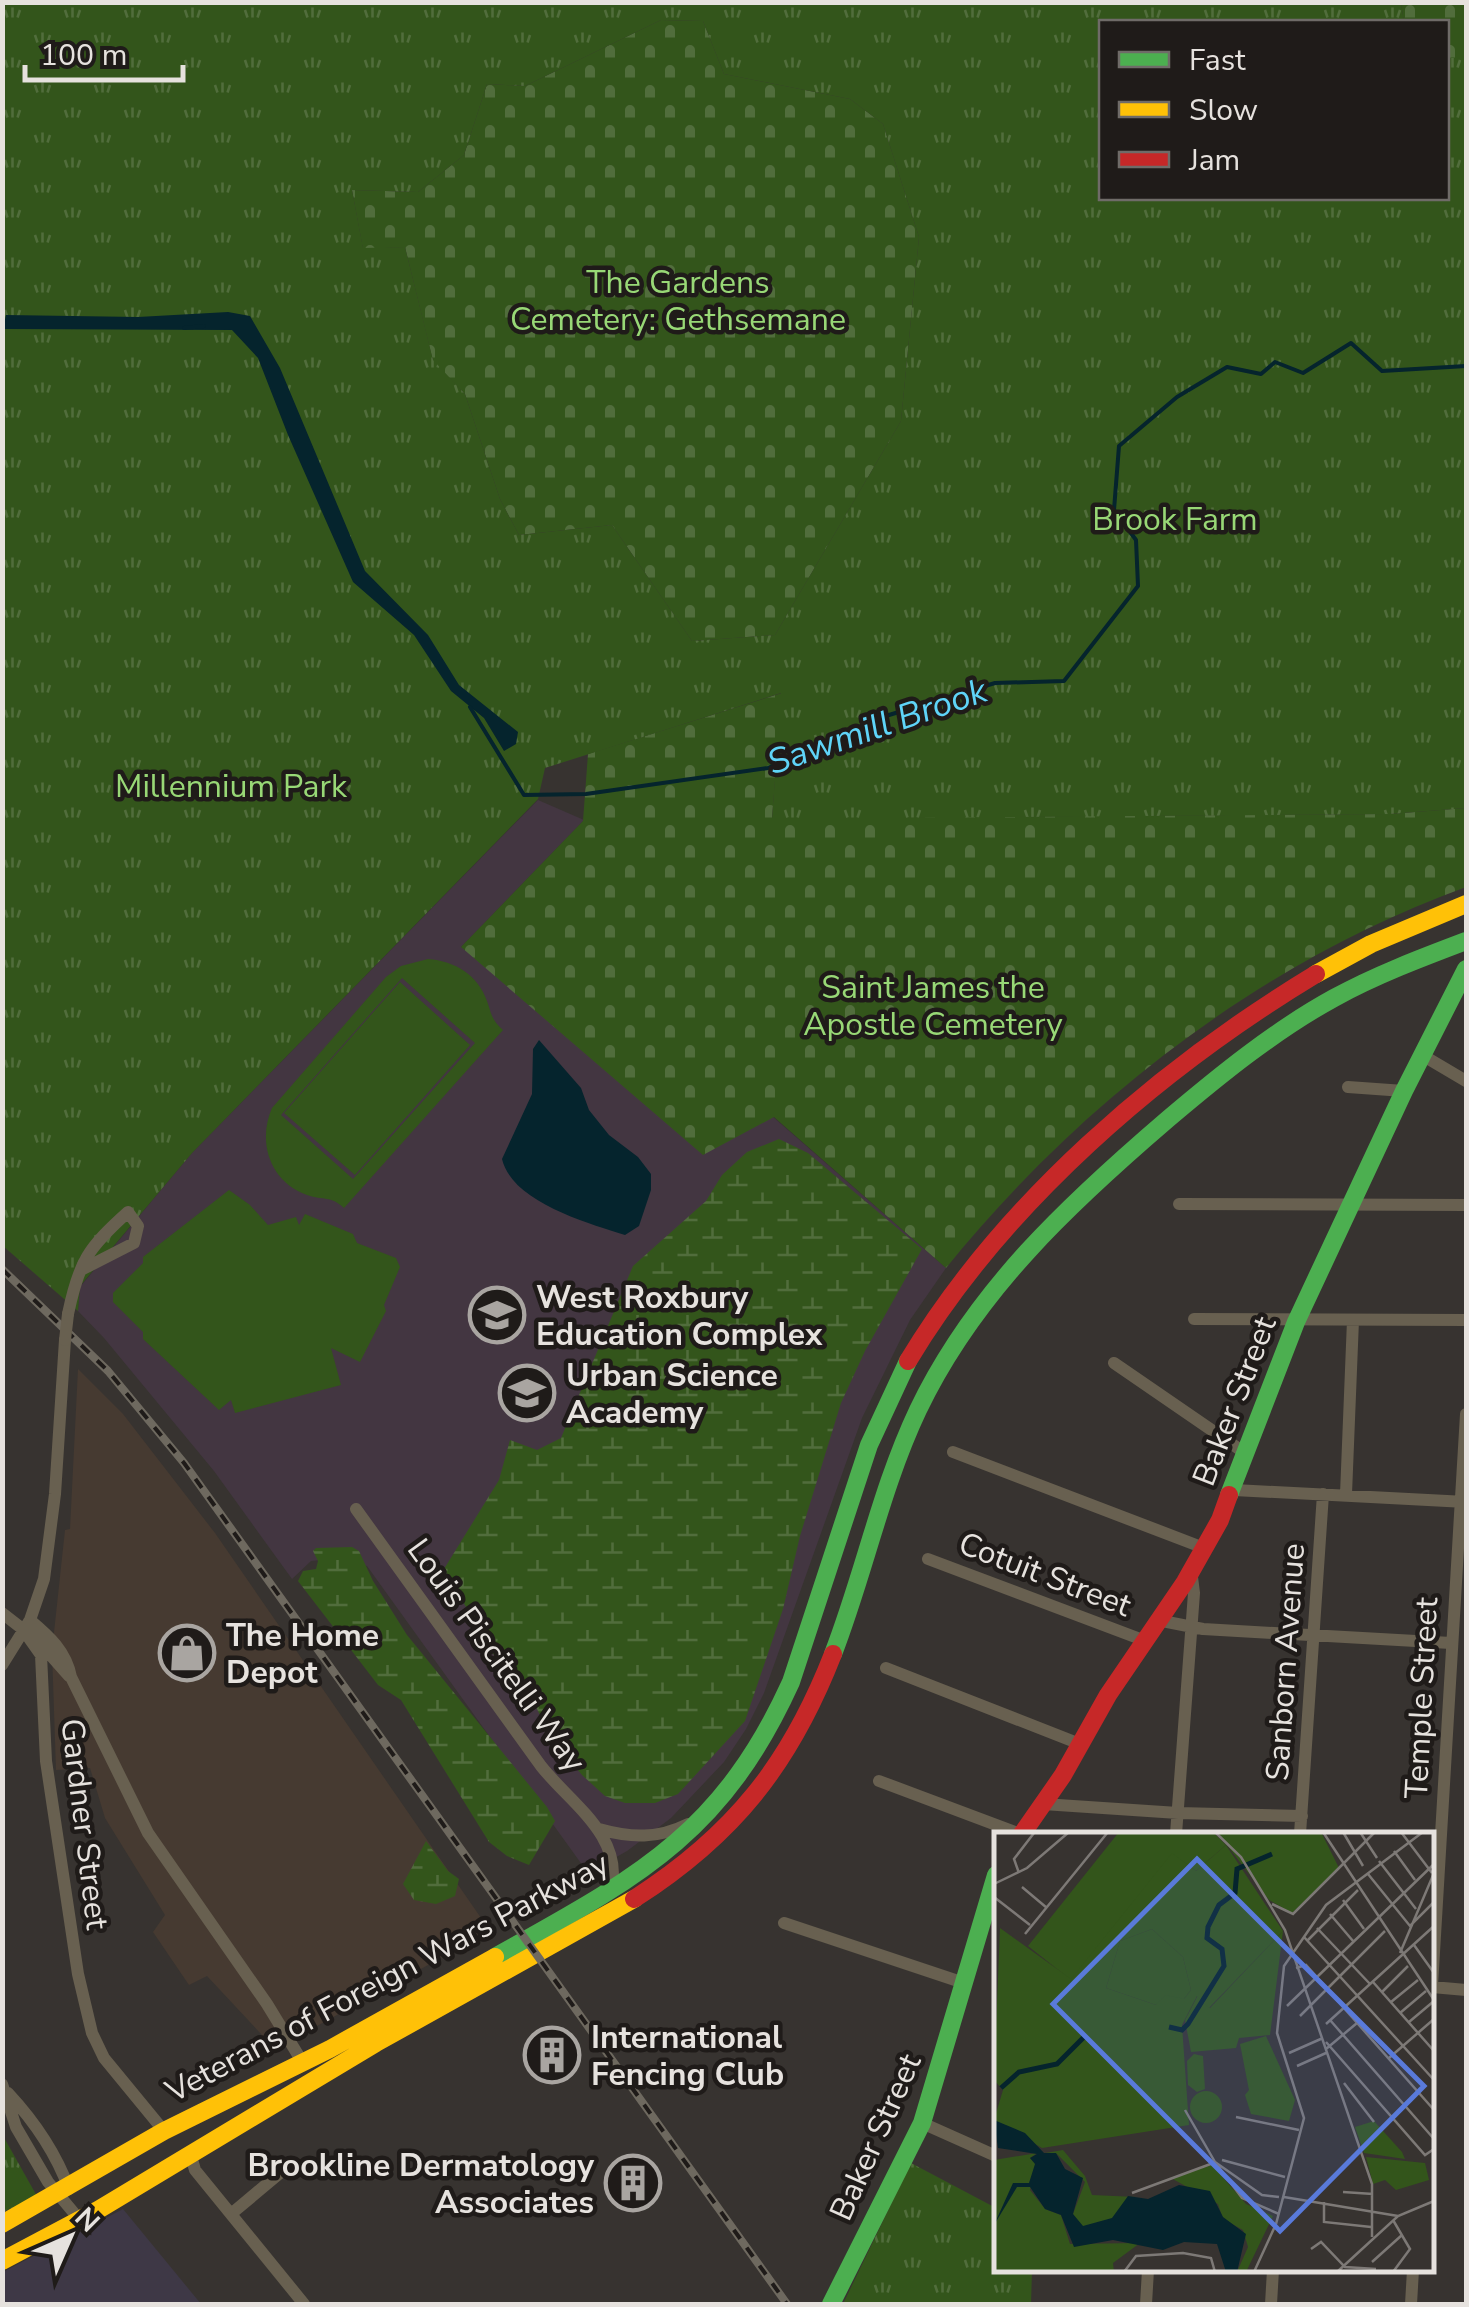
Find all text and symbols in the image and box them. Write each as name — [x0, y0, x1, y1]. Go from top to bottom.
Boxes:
scale bar — [25, 20, 182, 82]
legend — [1099, 20, 1449, 200]
text: 100 m — [40, 35, 127, 76]
text: Fast — [1189, 40, 1246, 81]
text: Slow — [1189, 90, 1258, 131]
text: Jam — [1188, 140, 1240, 181]
park label: The Gardens Cemetery: Gethsemane — [510, 261, 846, 341]
park label: Brook Farm — [1092, 498, 1258, 541]
water label: Sawmill Brook — [761, 666, 995, 786]
park label: Millennium Park — [115, 765, 348, 808]
park label: Saint James the Apostle Cemetery — [803, 966, 1063, 1046]
place label: West Roxbury Education Complex — [536, 1276, 823, 1356]
school or university icon: West Roxbury Education Complex — [467, 1285, 527, 1345]
street label: Baker Street — [1182, 1310, 1287, 1492]
place label: Urban Science Academy — [566, 1354, 778, 1434]
school or university icon: Urban Science Academy — [497, 1363, 557, 1423]
street label: Cotuit Street — [952, 1522, 1138, 1627]
street label: Louis Piscitelli Way — [397, 1530, 596, 1781]
street label: Sanborn Avenue — [1256, 1542, 1315, 1782]
street label: Temple Street — [1395, 1595, 1448, 1800]
place label: The Home Depot — [226, 1614, 379, 1694]
shop icon: The Home Depot — [157, 1623, 217, 1683]
street label: Gardner Street — [50, 1716, 119, 1933]
inset map — [994, 1832, 1434, 2272]
street label: Veterans of Foreign Wars Parkway — [157, 1842, 617, 2113]
place label: International Fencing Club — [591, 2016, 784, 2096]
building icon: International Fencing Club — [522, 2025, 582, 2085]
street label: Baker Street — [820, 2046, 932, 2227]
place label: Brookline Dermatology Associates — [248, 2144, 595, 2224]
building icon: Brookline Dermatology Associates — [603, 2153, 663, 2213]
north arrow — [20, 2187, 120, 2287]
text: N — [66, 2199, 108, 2241]

